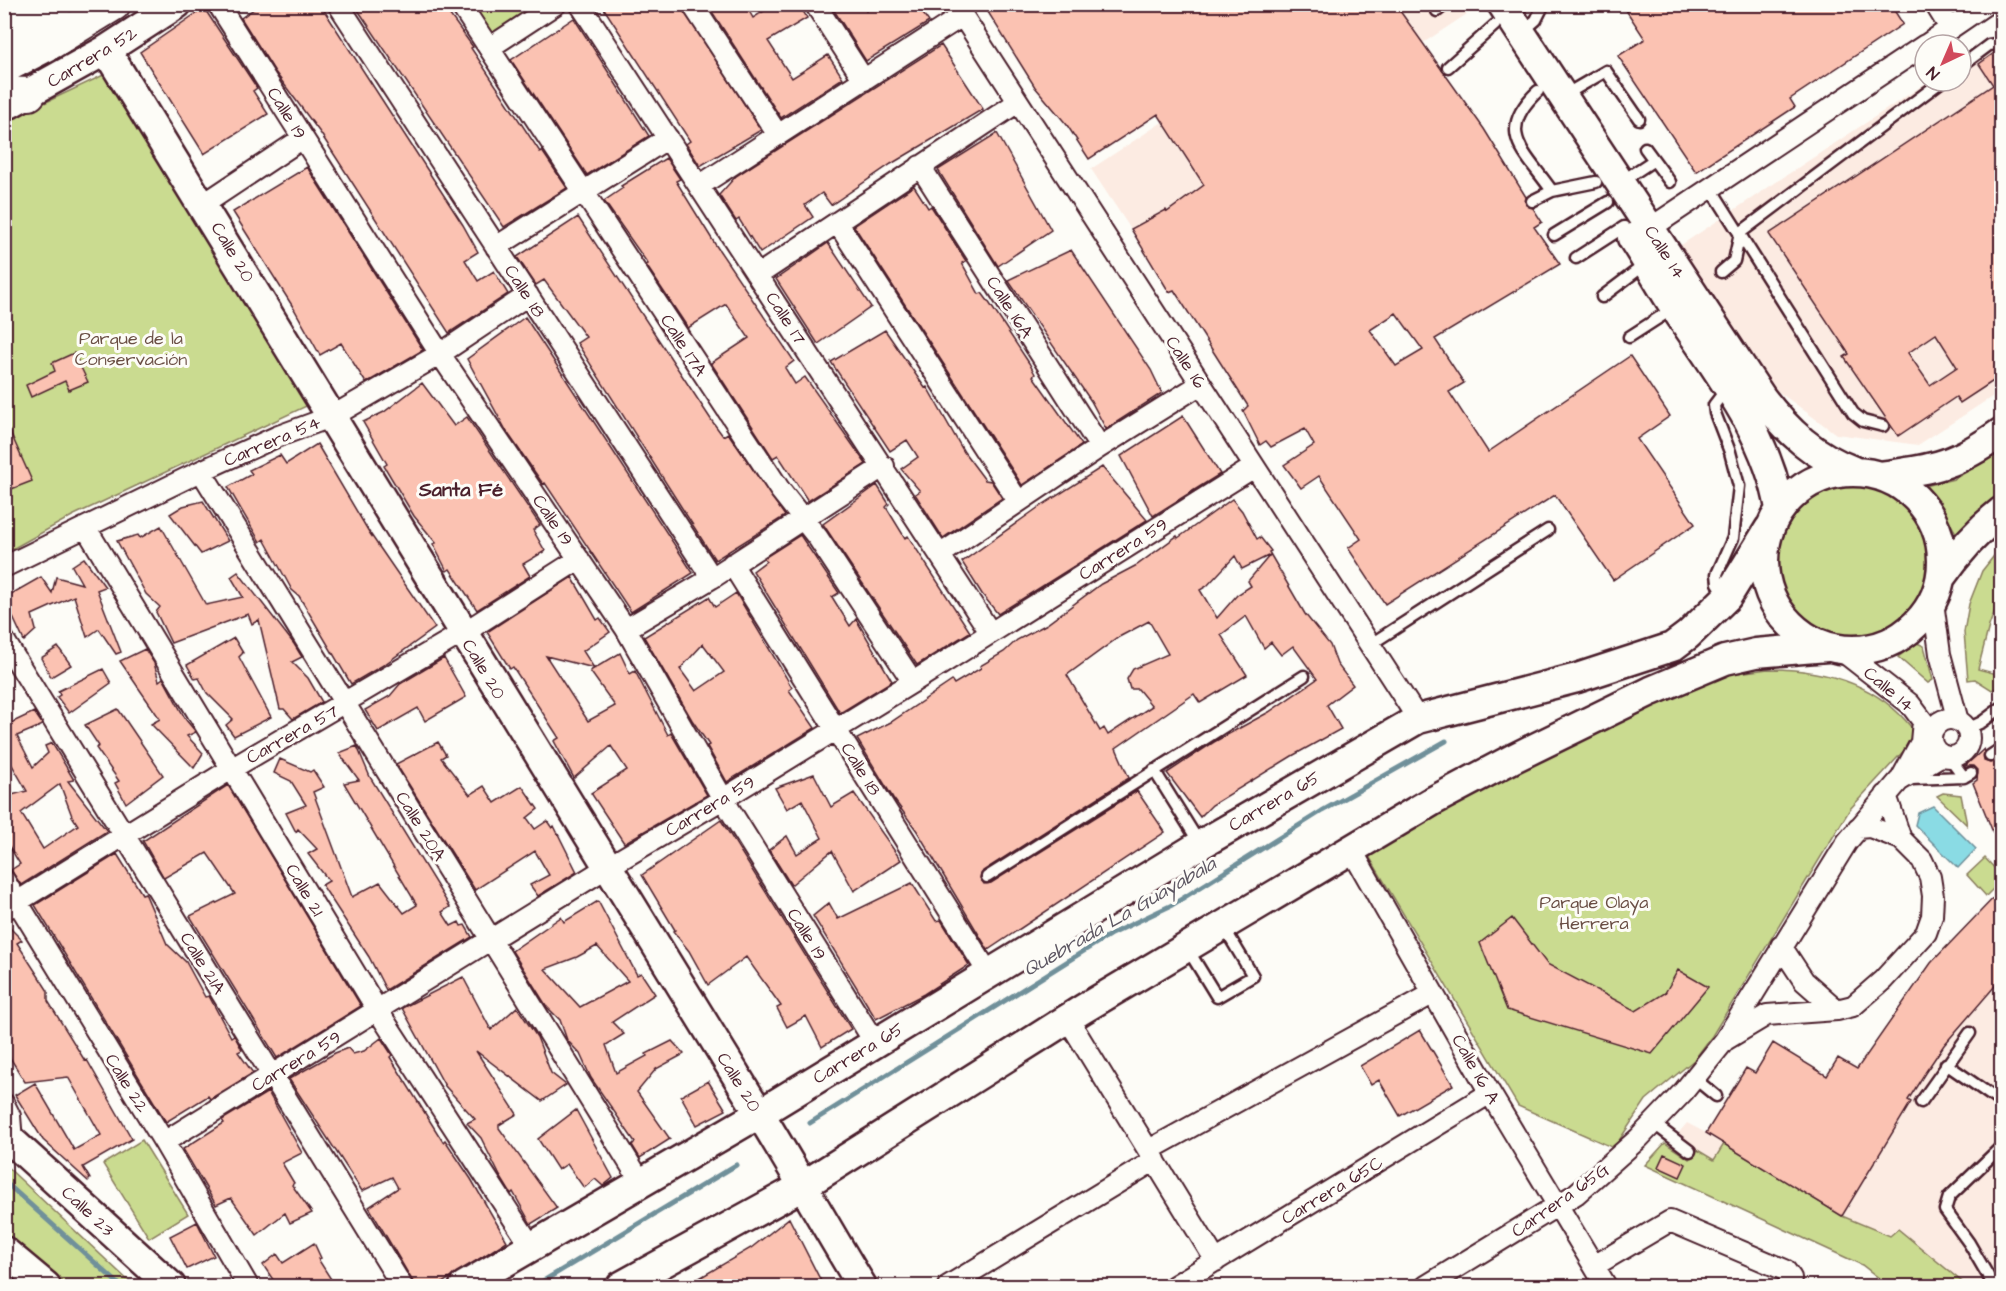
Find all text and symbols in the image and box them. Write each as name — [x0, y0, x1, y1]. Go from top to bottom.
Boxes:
street label: Carrera 52 — [43, 20, 143, 94]
north arrow — [1913, 33, 1973, 93]
text: N — [1922, 62, 1945, 84]
street label: Calle 19 — [261, 82, 312, 144]
street label: Calle 20 — [205, 217, 260, 287]
street label: Calle 14 — [1638, 221, 1691, 284]
street label: Calle 18 — [498, 260, 551, 323]
street label: Calle 16A — [980, 271, 1039, 344]
street label: Calle 17 — [759, 287, 812, 349]
street label: Calle 17A — [654, 309, 713, 382]
park label: Parque de la Conservación — [75, 326, 187, 372]
street label: Calle 16 — [1159, 331, 1212, 393]
street label: Carrera 54 — [220, 410, 324, 473]
district label: Santa Fé — [418, 476, 503, 504]
street label: Calle 19 — [526, 490, 579, 551]
street label: Carrera 59 — [1074, 512, 1173, 587]
street label: Calle 20 — [456, 634, 511, 704]
street label: Calle 14 — [1858, 661, 1919, 718]
street label: Carrera 57 — [242, 699, 343, 770]
street label: Calle 18 — [834, 738, 887, 801]
street label: Carrera 65 — [1224, 765, 1325, 838]
street label: Carrera 59 — [661, 770, 760, 843]
street label: Calle 20A — [389, 787, 452, 866]
water label: Quebrada La Guayabala — [1018, 850, 1222, 984]
street label: Calle 21 — [279, 859, 330, 921]
park label: Parque Olaya Herrera — [1540, 890, 1648, 936]
street label: Calle 19 — [781, 903, 832, 965]
street label: Calle 21A — [174, 928, 232, 999]
street label: Carrera 65 — [808, 1016, 909, 1090]
street label: Carrera 59 — [247, 1025, 346, 1098]
street label: Calle 16 A — [1446, 1030, 1506, 1109]
street label: Calle 20 — [710, 1048, 767, 1117]
street label: Calle 22 — [99, 1049, 155, 1118]
street label: Carrera 65C — [1277, 1150, 1388, 1231]
street label: Carrera 65G — [1506, 1157, 1615, 1243]
street label: Calle 23 — [56, 1180, 120, 1242]

